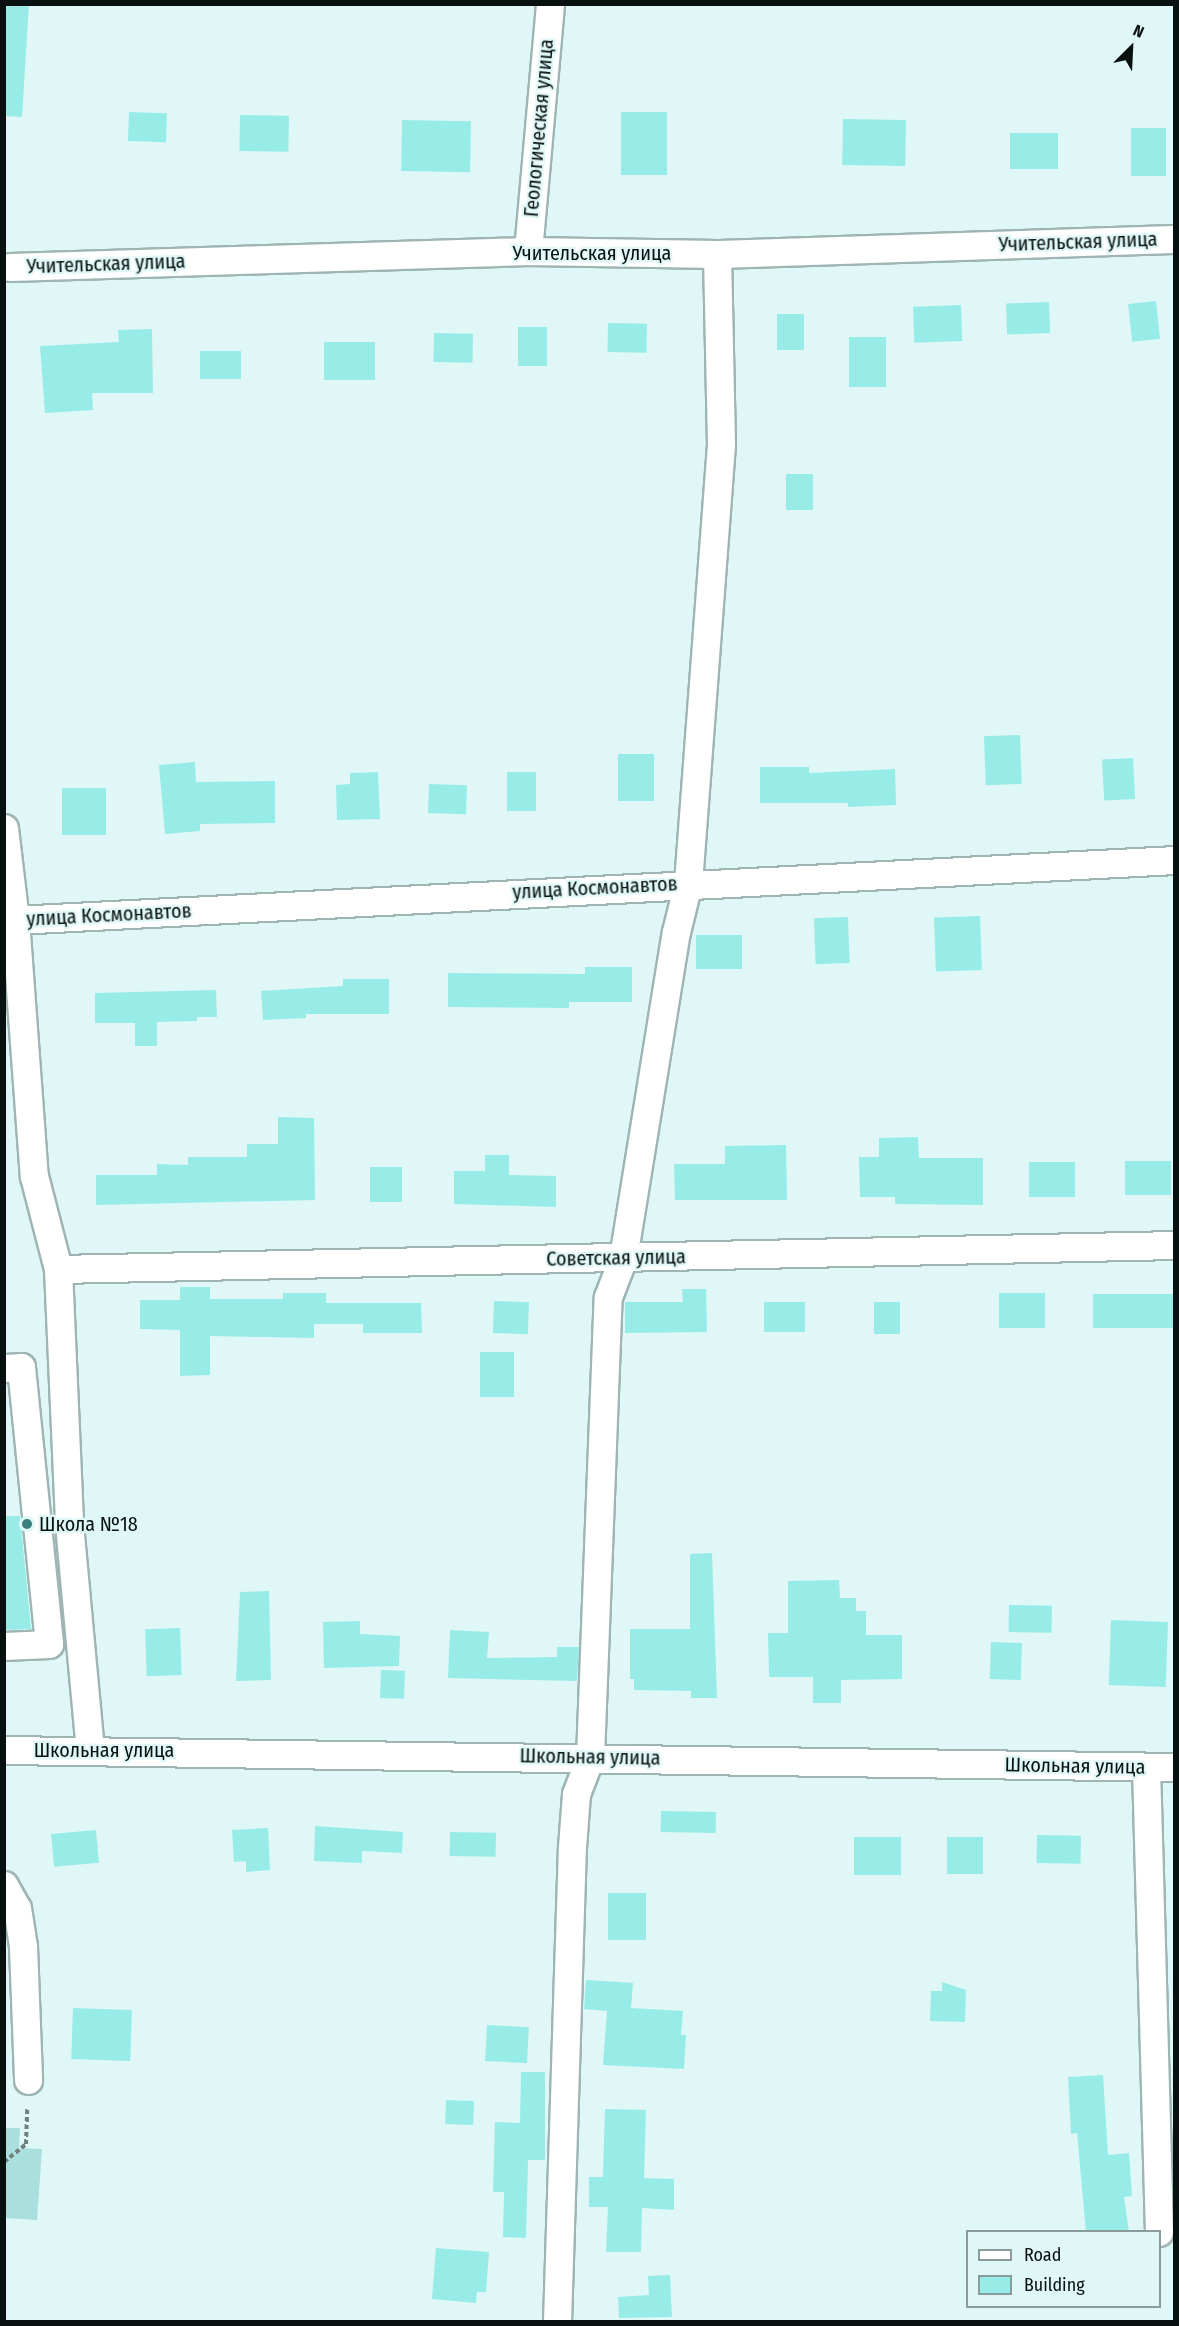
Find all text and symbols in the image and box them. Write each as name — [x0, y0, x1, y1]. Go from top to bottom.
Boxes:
north arrow — [1101, 18, 1161, 78]
text: N — [1130, 20, 1147, 42]
street label: Геологическая улица — [519, 38, 559, 218]
street label: Учительская улица — [998, 227, 1158, 257]
street label: Учительская улица — [513, 241, 671, 265]
street label: Учительская улица — [26, 249, 186, 279]
street label: улица Космонавтов — [512, 872, 678, 904]
street label: улица Космонавтов — [26, 899, 192, 931]
street label: Советская улица — [546, 1245, 686, 1271]
place label: Школа №18 — [39, 1512, 138, 1536]
marker: Школа №18 — [20, 1517, 34, 1531]
street label: Школьная улица — [34, 1738, 174, 1762]
street label: Школьная улица — [519, 1744, 661, 1770]
street label: Школьная улица — [1004, 1753, 1146, 1779]
legend — [966, 2230, 1161, 2308]
text: Road — [1024, 2244, 1061, 2266]
text: Building — [1024, 2274, 1085, 2296]

